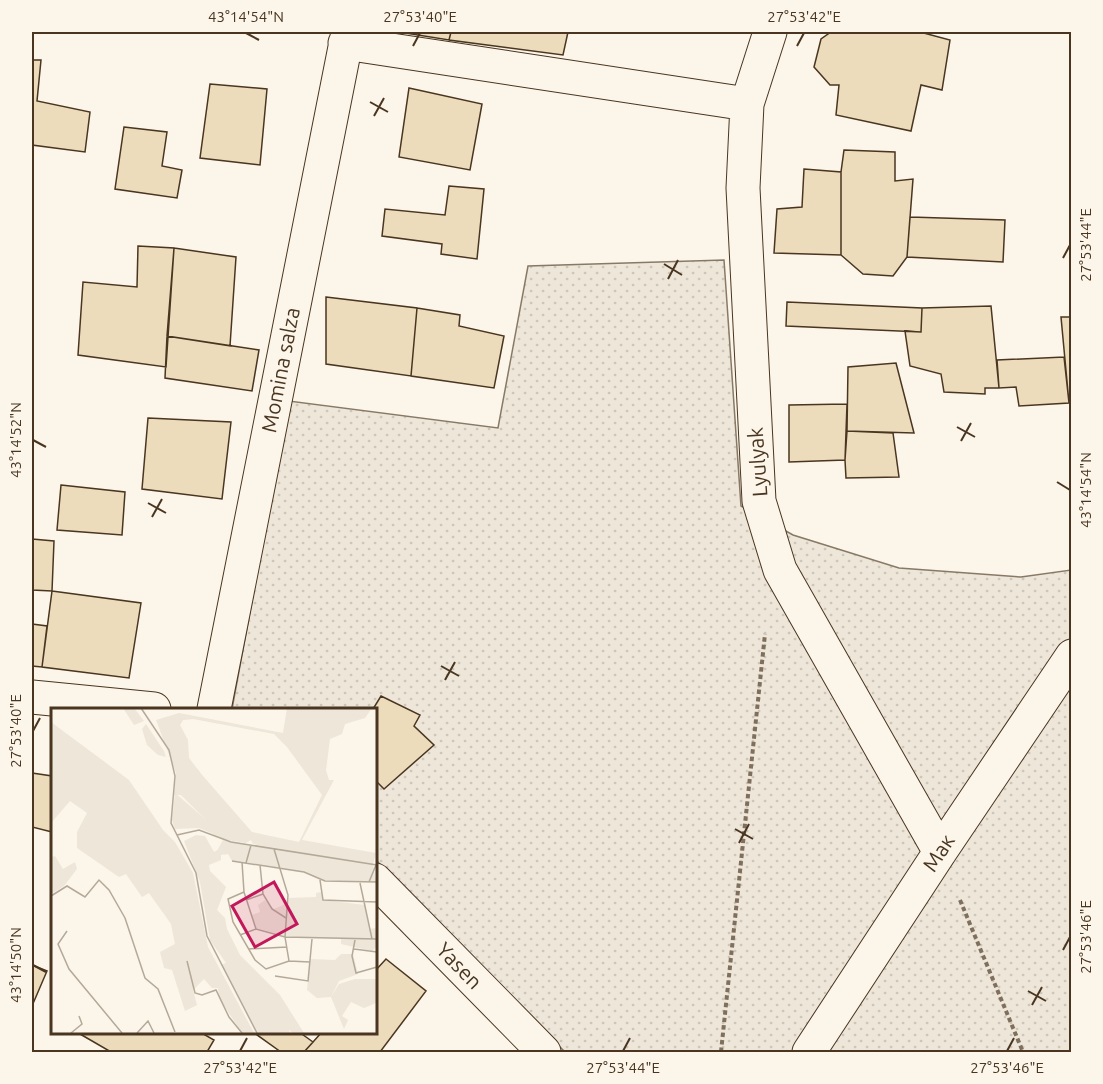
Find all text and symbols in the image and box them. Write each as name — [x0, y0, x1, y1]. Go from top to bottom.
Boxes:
text: 43°14'54"N — [208, 8, 284, 25]
text: 27°53'40"E — [383, 8, 457, 25]
text: 27°53'42"E — [767, 8, 841, 25]
text: 27°53'44"E — [1077, 208, 1094, 282]
street label: Momina salza — [256, 305, 304, 435]
text: 43°14'52"N — [7, 402, 24, 478]
street label: Lyulyak — [743, 426, 771, 498]
text: 43°14'54"N — [1077, 452, 1094, 528]
text: 27°53'40"E — [7, 694, 24, 768]
inset map — [51, 708, 376, 1033]
street label: Мак — [917, 829, 959, 876]
text: 27°53'46"E — [1077, 900, 1094, 974]
text: 43°14'50"N — [7, 927, 24, 1003]
street label: Yasen — [432, 937, 487, 993]
text: 27°53'42"E — [203, 1059, 277, 1076]
text: 27°53'44"E — [586, 1059, 660, 1076]
text: 27°53'46"E — [970, 1059, 1044, 1076]

